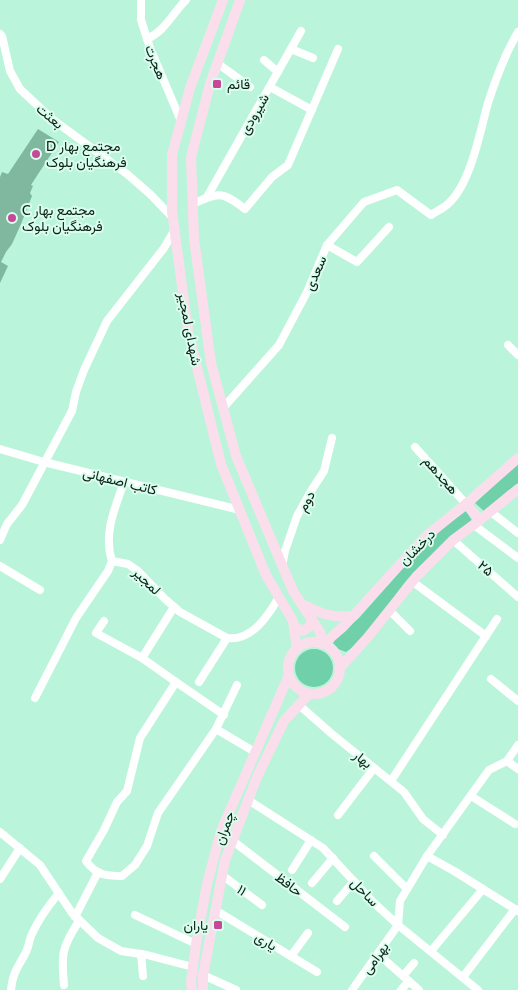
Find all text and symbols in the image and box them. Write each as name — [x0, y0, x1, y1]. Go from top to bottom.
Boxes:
street label: هجرت — [141, 42, 171, 82]
place label: قائم — [227, 75, 250, 93]
marker: قائم — [211, 78, 223, 90]
street label: شیرودی — [235, 90, 273, 138]
street label: بعثت — [33, 99, 67, 133]
place label: D مجتمع بهار فرهنگیان بلوک — [46, 137, 127, 171]
marker: D مجتمع بهار فرهنگیان بلوک — [30, 148, 42, 160]
place label: C مجتمع بهار فرهنگیان بلوک — [22, 201, 103, 235]
marker: C مجتمع بهار فرهنگیان بلوک — [6, 212, 18, 224]
street label: سعدی — [300, 253, 330, 293]
street label: شهدای لمجیر — [174, 290, 206, 367]
street label: هجدهم — [419, 452, 463, 498]
street label: کاتب اصفهانی — [81, 463, 159, 499]
street label: دوم — [293, 487, 319, 515]
street label: درخشان — [395, 525, 439, 569]
street label: ۲۵ — [474, 556, 498, 580]
street label: لمجیر — [128, 563, 165, 599]
street label: بهار — [349, 745, 376, 772]
street label: چمران — [210, 809, 239, 848]
street label: حافظ — [272, 868, 306, 900]
street label: ساحل — [347, 874, 383, 910]
street label: ۱۱ — [233, 880, 251, 900]
place label: یاران — [183, 916, 208, 934]
marker: یاران — [212, 919, 224, 931]
street label: یاری — [252, 927, 280, 955]
street label: بهرامی — [357, 938, 393, 978]

